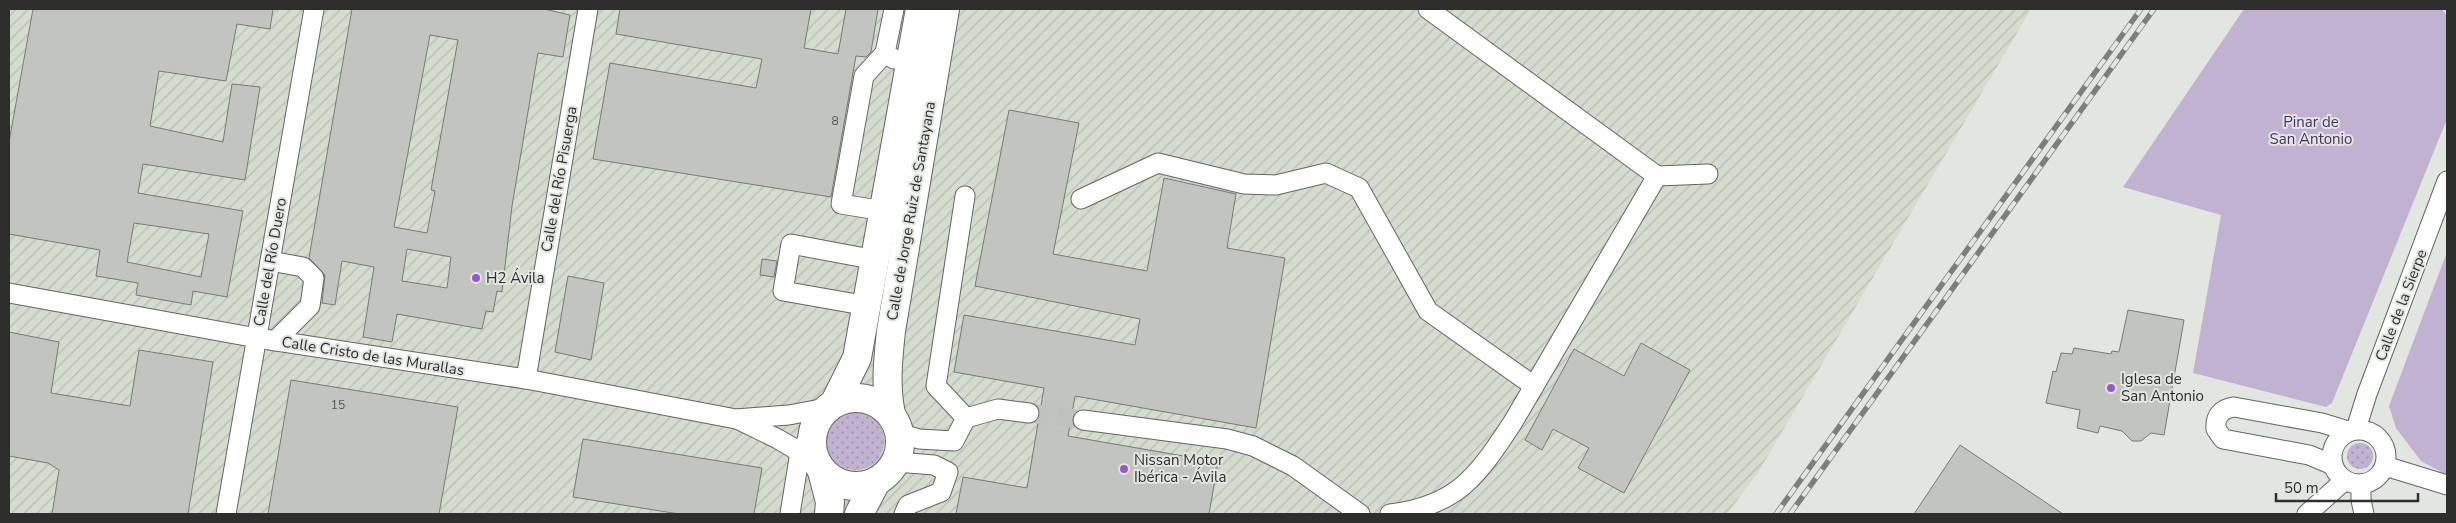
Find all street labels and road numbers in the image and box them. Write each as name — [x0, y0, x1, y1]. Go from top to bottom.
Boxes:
street label: Calle de Jorge Ruiz de Santayana — [882, 100, 940, 322]
street label: Calle del Río Pisuerga — [536, 104, 582, 254]
street label: Calle del Río Duero — [249, 196, 291, 328]
street label: Calle de la Sierpe — [2371, 246, 2431, 364]
street label: Calle Cristo de las Murallas — [280, 332, 466, 380]

